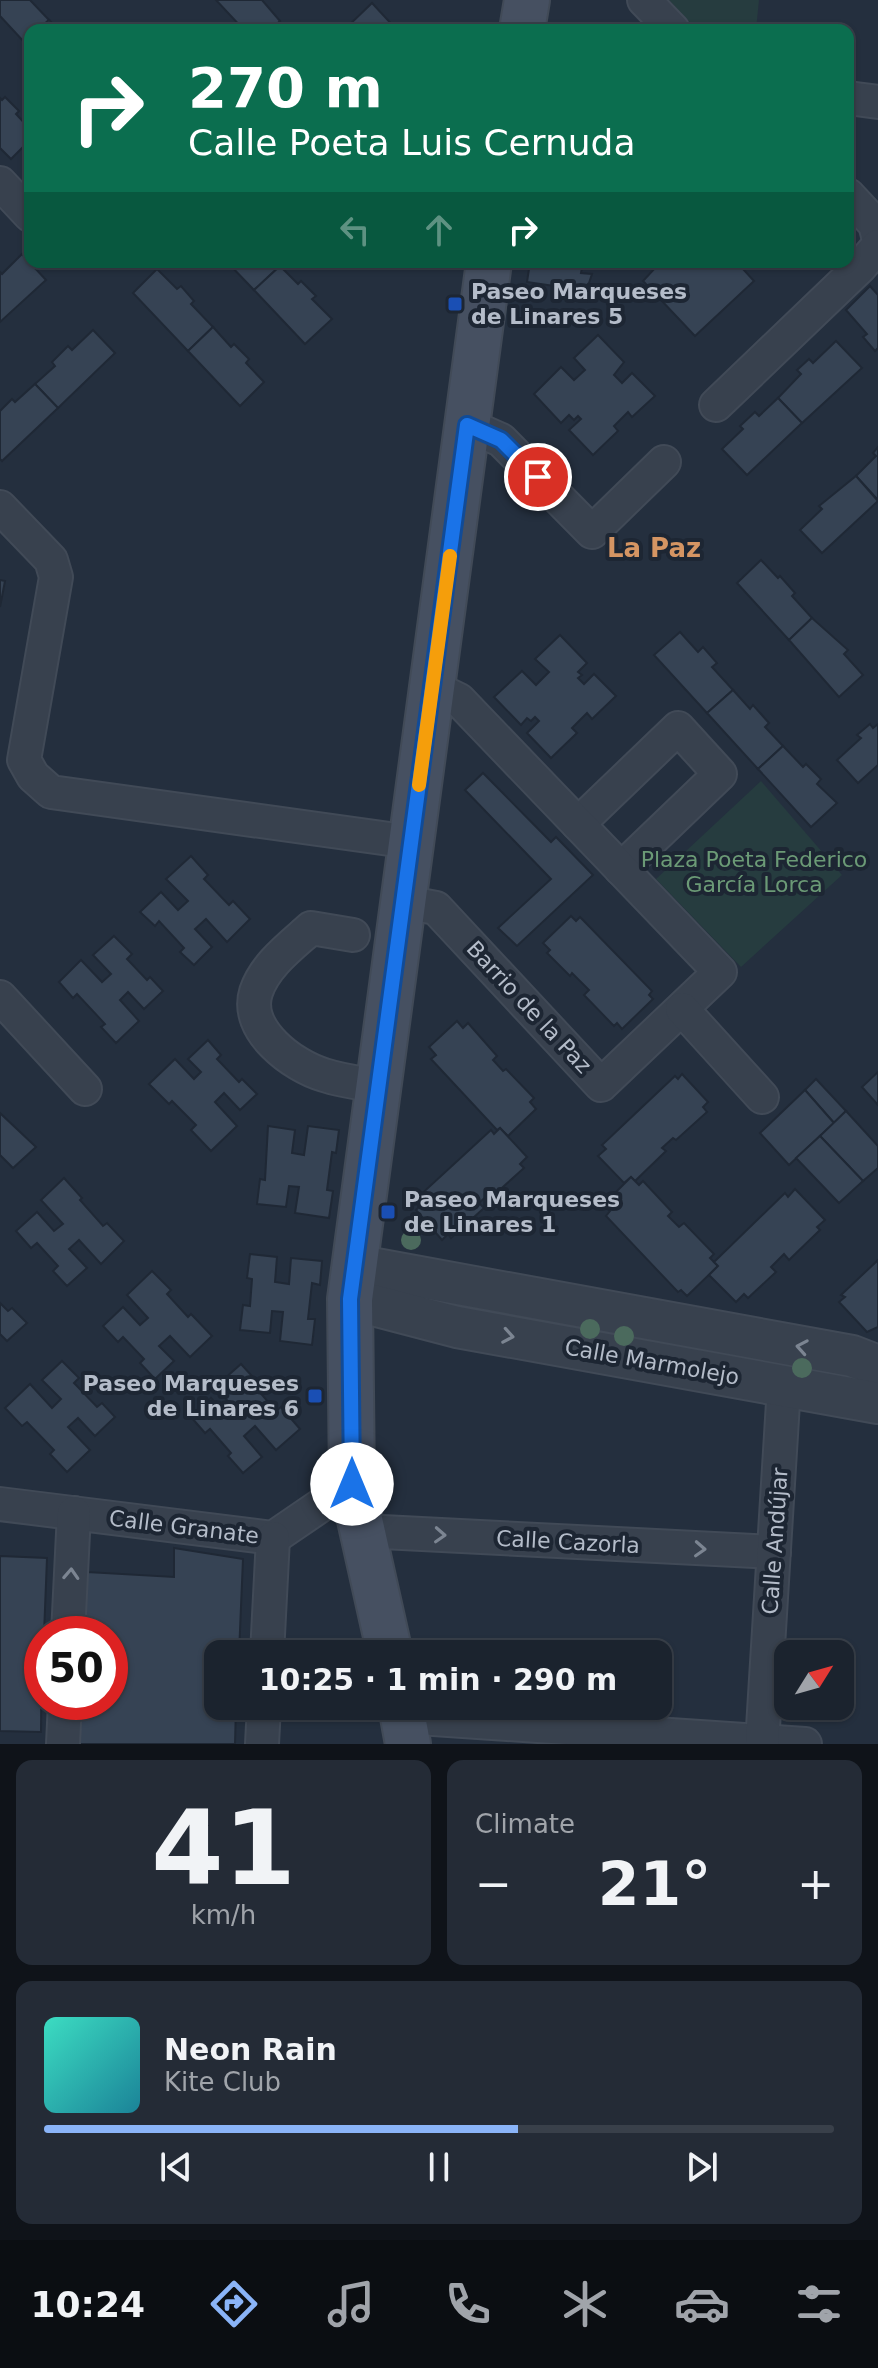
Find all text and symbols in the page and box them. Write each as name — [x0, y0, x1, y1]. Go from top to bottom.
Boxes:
text: 270 m — [188, 55, 383, 120]
icon: right — [56, 56, 160, 160]
text: Calle Poeta Luis Cernuda — [188, 122, 635, 163]
icon: left — [333, 208, 377, 252]
icon: ahead — [417, 208, 461, 252]
icon: right — [501, 208, 545, 252]
place label: Paseo Marqueses de Linares 5 — [471, 279, 687, 329]
marker: Paseo Marqueses de Linares 5 — [446, 295, 464, 313]
pin — [504, 443, 572, 511]
icon: arrive — [516, 455, 560, 499]
district label: La Paz — [607, 533, 701, 563]
park label: Plaza Poeta Federico García Lorca — [641, 847, 867, 897]
street label: Barrio de la Paz — [461, 936, 597, 1078]
place label: Paseo Marqueses de Linares 1 — [404, 1187, 620, 1237]
marker: Paseo Marqueses de Linares 1 — [379, 1203, 397, 1221]
one-way arrow — [501, 1327, 514, 1344]
street label: Calle Marmolejo — [563, 1334, 741, 1390]
one-way arrow — [796, 1340, 809, 1357]
place label: Paseo Marqueses de Linares 6 — [83, 1371, 299, 1421]
marker: Paseo Marqueses de Linares 6 — [306, 1387, 324, 1405]
position arrow — [310, 1442, 394, 1526]
street label: Calle Andújar — [757, 1466, 793, 1615]
street label: Calle Granate — [108, 1505, 260, 1549]
street label: Calle Cazorla — [495, 1526, 641, 1558]
one-way arrow — [434, 1527, 447, 1544]
one-way arrow — [694, 1540, 707, 1557]
one-way arrow — [62, 1567, 79, 1580]
speed limit sign: 50 — [24, 1616, 128, 1720]
north arrow — [774, 1640, 854, 1720]
map controls — [774, 1640, 854, 1720]
text: 10:25 · 1 min · 290 m — [259, 1662, 617, 1697]
text: 41 — [151, 1787, 296, 1909]
text: Climate — [475, 1809, 575, 1839]
text: 21° — [598, 1849, 711, 1919]
text: − — [475, 1858, 512, 1909]
text: + — [797, 1858, 834, 1909]
text: km/h — [191, 1900, 256, 1930]
text: Neon Rain — [164, 2032, 337, 2067]
text: Kite Club — [164, 2067, 281, 2097]
icon: previous — [154, 2145, 198, 2189]
icon: pause — [417, 2145, 461, 2189]
icon: next — [680, 2145, 724, 2189]
icon: directions — [206, 2276, 262, 2332]
icon: music — [323, 2276, 379, 2332]
icon: phone — [440, 2276, 496, 2332]
icon: climate — [557, 2276, 613, 2332]
icon: car — [674, 2276, 730, 2332]
icon: filters — [791, 2276, 847, 2332]
text: 10:24 — [31, 2284, 145, 2325]

